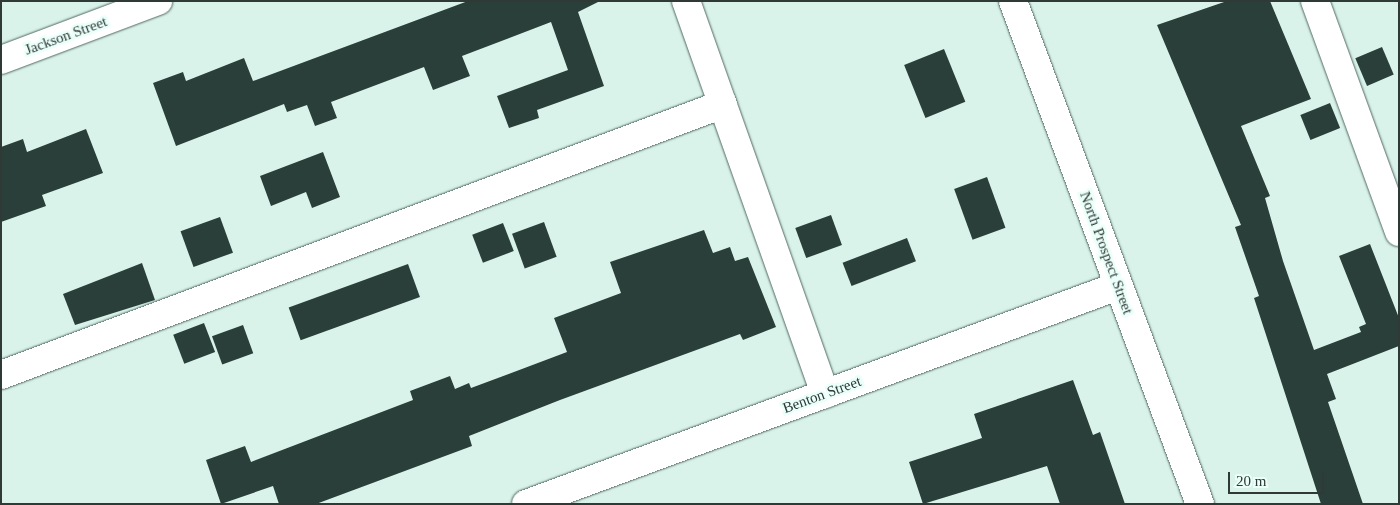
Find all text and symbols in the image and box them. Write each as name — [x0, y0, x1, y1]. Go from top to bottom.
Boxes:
street label: Jackson Street — [22, 13, 110, 59]
street label: North Prospect Street — [1075, 189, 1137, 317]
street label: Benton Street — [780, 373, 864, 417]
scale bar — [1230, 462, 1326, 494]
text: 20 m — [1236, 473, 1266, 489]

